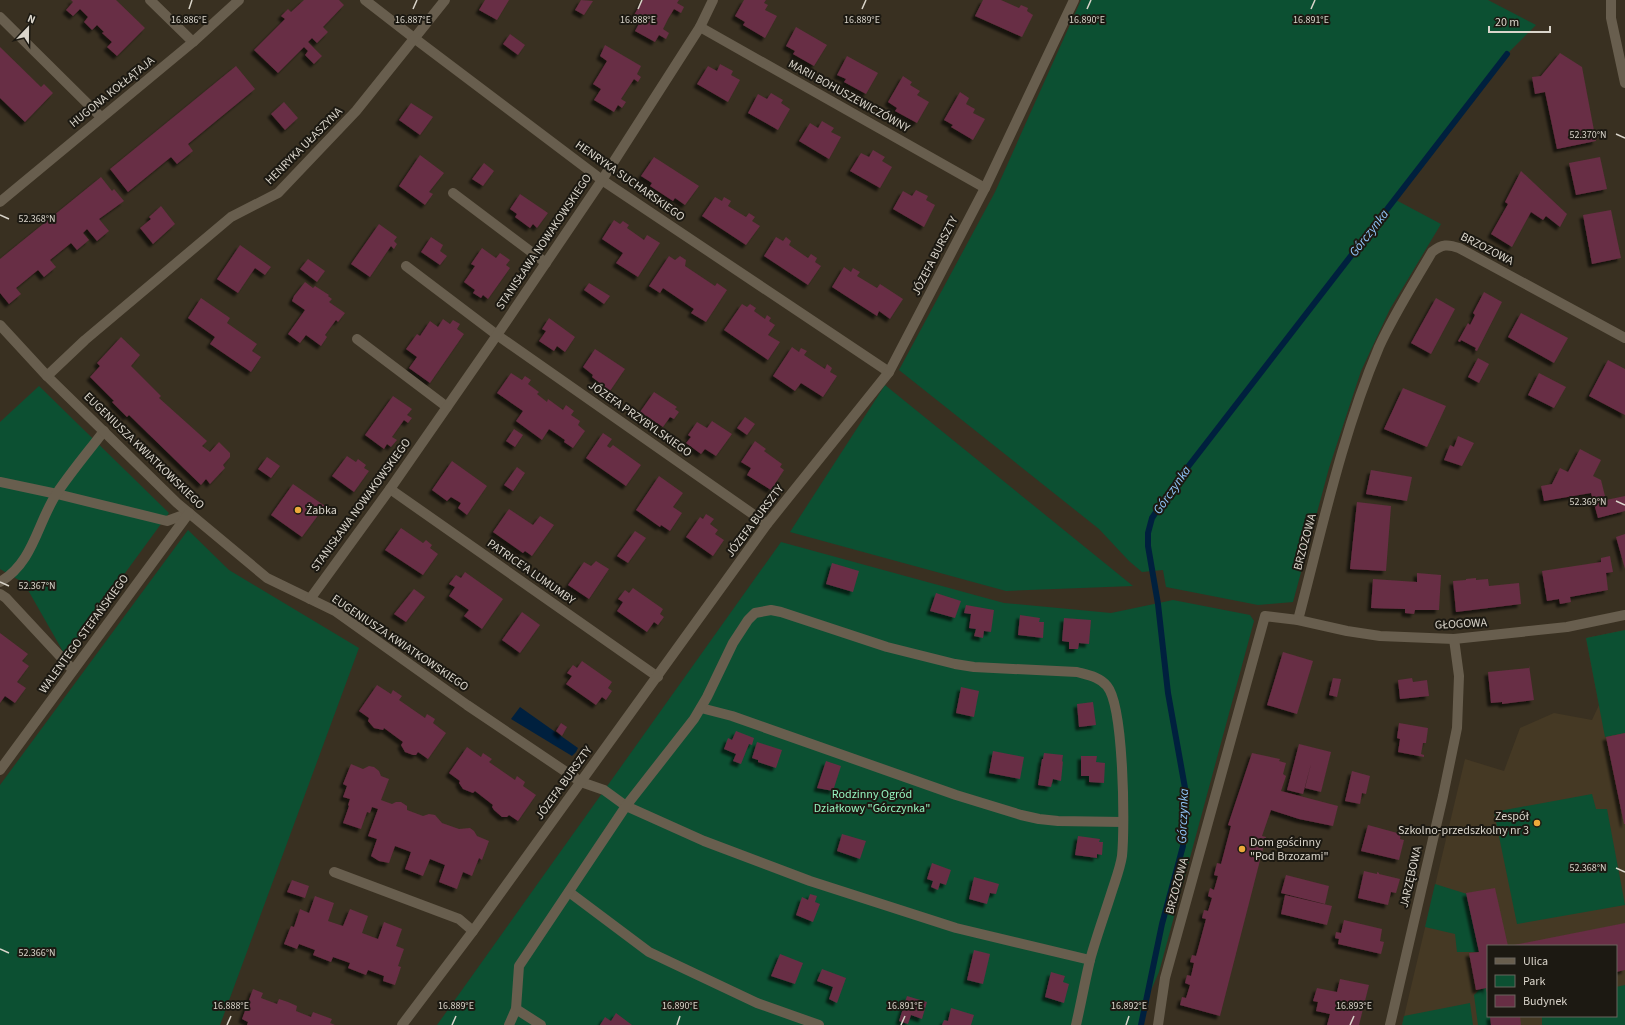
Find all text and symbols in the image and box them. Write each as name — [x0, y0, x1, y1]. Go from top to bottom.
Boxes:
north arrow — [8, 8, 48, 48]
scale bar — [1489, 8, 1550, 34]
text: N — [25, 11, 38, 28]
text: 16.886°E — [171, 13, 207, 27]
text: 16.887°E — [395, 13, 431, 27]
text: 16.888°E — [620, 13, 656, 27]
text: 16.889°E — [844, 13, 880, 27]
text: 16.890°E — [1069, 13, 1105, 27]
text: 16.891°E — [1293, 13, 1329, 27]
text: 20 m — [1495, 14, 1519, 31]
street label: HUGONA KOŁŁĄTAJA — [66, 52, 158, 132]
street label: MARII BOHUSZEWICZÓWNY — [785, 55, 913, 137]
street label: HENRYKA UŁASZYNA — [262, 103, 347, 188]
text: 52.370°N — [1569, 128, 1607, 142]
street label: HENRYKA SUCHARSKIEGO — [572, 137, 688, 225]
street label: STANISŁAWA NOWAKOWSKIEGO — [492, 171, 596, 313]
water label: Górczynka — [1345, 206, 1393, 260]
text: 52.368°N — [18, 212, 56, 226]
street label: JÓZEFA BURSZTY — [908, 213, 962, 299]
street label: BRZOZOWA — [1457, 228, 1517, 270]
street label: JÓZEFA PRZYBYLSKIEGO — [585, 377, 695, 461]
street label: EUGENIUSZA KWIATKOWSKIEGO — [80, 389, 208, 513]
street label: STANISŁAWA NOWAKOWSKIEGO — [307, 435, 415, 575]
water label: Górczynka — [1149, 462, 1195, 518]
street label: JÓZEFA BURSZTY — [722, 481, 788, 561]
text: 52.369°N — [1569, 495, 1607, 509]
place label: Żabka — [306, 502, 337, 519]
marker: Żabka — [293, 505, 303, 515]
street label: BRZOZOWA — [1289, 511, 1321, 572]
street label: PATRICE'A LUMUMBY — [484, 535, 579, 609]
street label: WALENTEGO STEFAŃSKIEGO — [35, 571, 133, 697]
text: 52.367°N — [18, 579, 56, 593]
street label: EUGENIUSZA KWIATKOWSKIEGO — [328, 591, 472, 695]
street label: GŁOGOWA — [1434, 614, 1488, 634]
street label: JÓZEFA BURSZTY — [532, 743, 597, 823]
park label: Rodzinny Ogród Działkowy "Górczynka" — [814, 786, 930, 817]
water label: Górczynka — [1173, 788, 1193, 844]
place label: Zespół Szkolno-przedszkolny nr 3 — [1398, 808, 1529, 839]
marker: Zespół Szkolno-przedszkolny nr 3 — [1532, 818, 1542, 828]
place label: Dom gościnny "Pod Brzozami" — [1250, 834, 1329, 865]
marker: Dom gościnny "Pod Brzozami" — [1237, 844, 1247, 854]
street label: JARZĘBOWA — [1396, 844, 1426, 909]
street label: BRZOZOWA — [1161, 855, 1193, 916]
text: 52.368°N — [1569, 861, 1607, 875]
legend — [1487, 945, 1617, 1017]
text: 52.366°N — [18, 946, 56, 960]
text: Ulica — [1523, 953, 1548, 970]
text: Park — [1523, 973, 1545, 990]
text: Budynek — [1523, 993, 1567, 1010]
text: 16.888°E — [213, 999, 249, 1013]
text: 16.889°E — [438, 999, 474, 1013]
text: 16.890°E — [662, 999, 698, 1013]
text: 16.891°E — [887, 999, 923, 1013]
text: 16.892°E — [1111, 999, 1147, 1013]
text: 16.893°E — [1336, 999, 1372, 1013]

